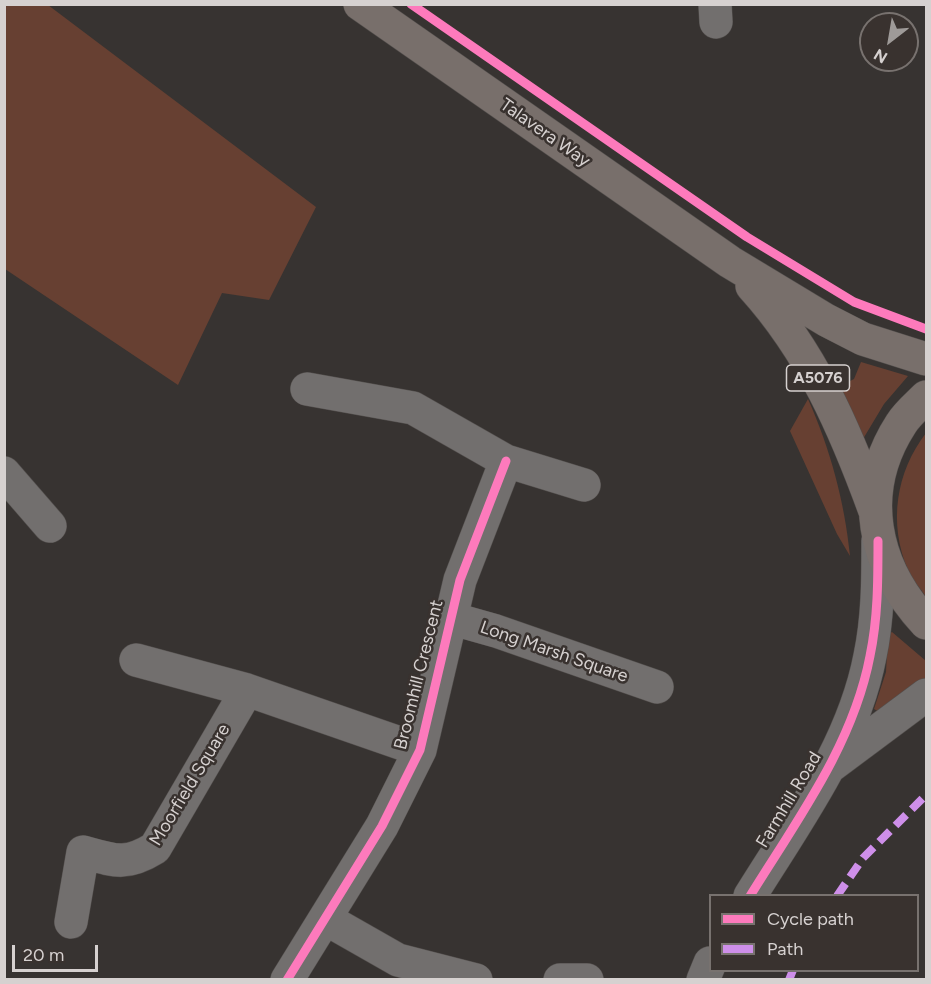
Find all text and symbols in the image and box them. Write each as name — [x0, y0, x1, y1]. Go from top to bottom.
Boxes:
north arrow — [859, 12, 919, 72]
text: N — [870, 45, 891, 67]
street label: Talavera Way — [496, 94, 594, 172]
road number: A5076 — [786, 365, 850, 391]
street label: Broomhill Crescent — [390, 598, 448, 752]
street label: Long Marsh Square — [477, 617, 631, 687]
street label: Moorfield Square — [145, 720, 235, 850]
street label: Farmhill Road — [752, 748, 826, 852]
legend — [709, 894, 919, 972]
text: Cycle path — [767, 908, 854, 930]
scale bar — [15, 933, 100, 971]
text: Path — [767, 938, 803, 960]
text: 20 m — [23, 944, 64, 966]

